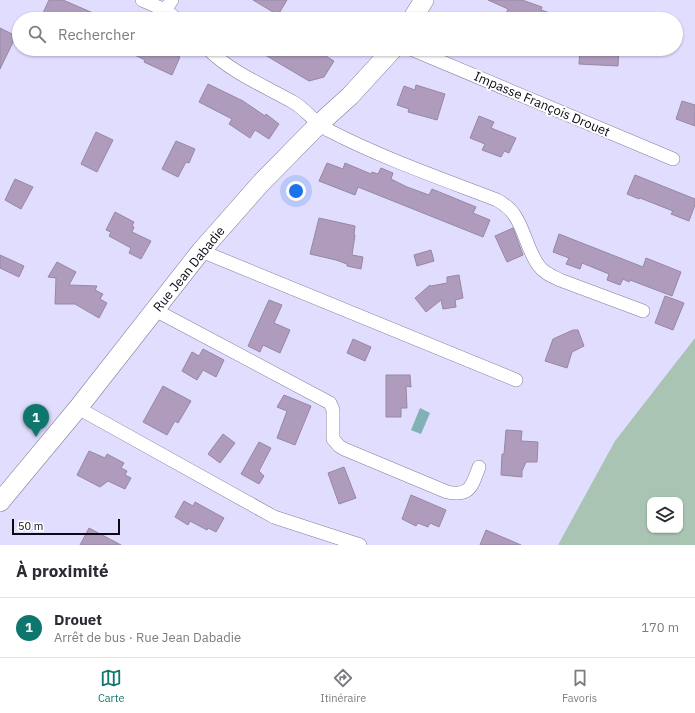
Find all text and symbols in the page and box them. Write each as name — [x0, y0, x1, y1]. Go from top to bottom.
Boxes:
search box — [12, 12, 683, 56]
icon: search — [26, 23, 48, 45]
text: Rechercher — [58, 25, 135, 44]
street label: Impasse François Drouet — [471, 68, 613, 140]
your location — [286, 181, 306, 201]
street label: Rue Jean Dabadie — [149, 223, 229, 315]
pin: 1 — [23, 404, 49, 437]
map controls — [647, 497, 683, 533]
button: layers — [647, 497, 683, 533]
scale bar — [12, 517, 120, 536]
text: 50 m — [18, 519, 43, 533]
text: À proximité — [16, 560, 109, 582]
text: Drouet — [54, 610, 102, 629]
text: 1 — [25, 619, 33, 636]
text: 170 m — [641, 619, 679, 636]
text: Arrêt de bus · Rue Jean Dabadie — [54, 629, 241, 646]
tab: Carte — [98, 667, 125, 705]
tab: Itinéraire — [320, 667, 366, 705]
tab: Favoris — [562, 667, 597, 705]

